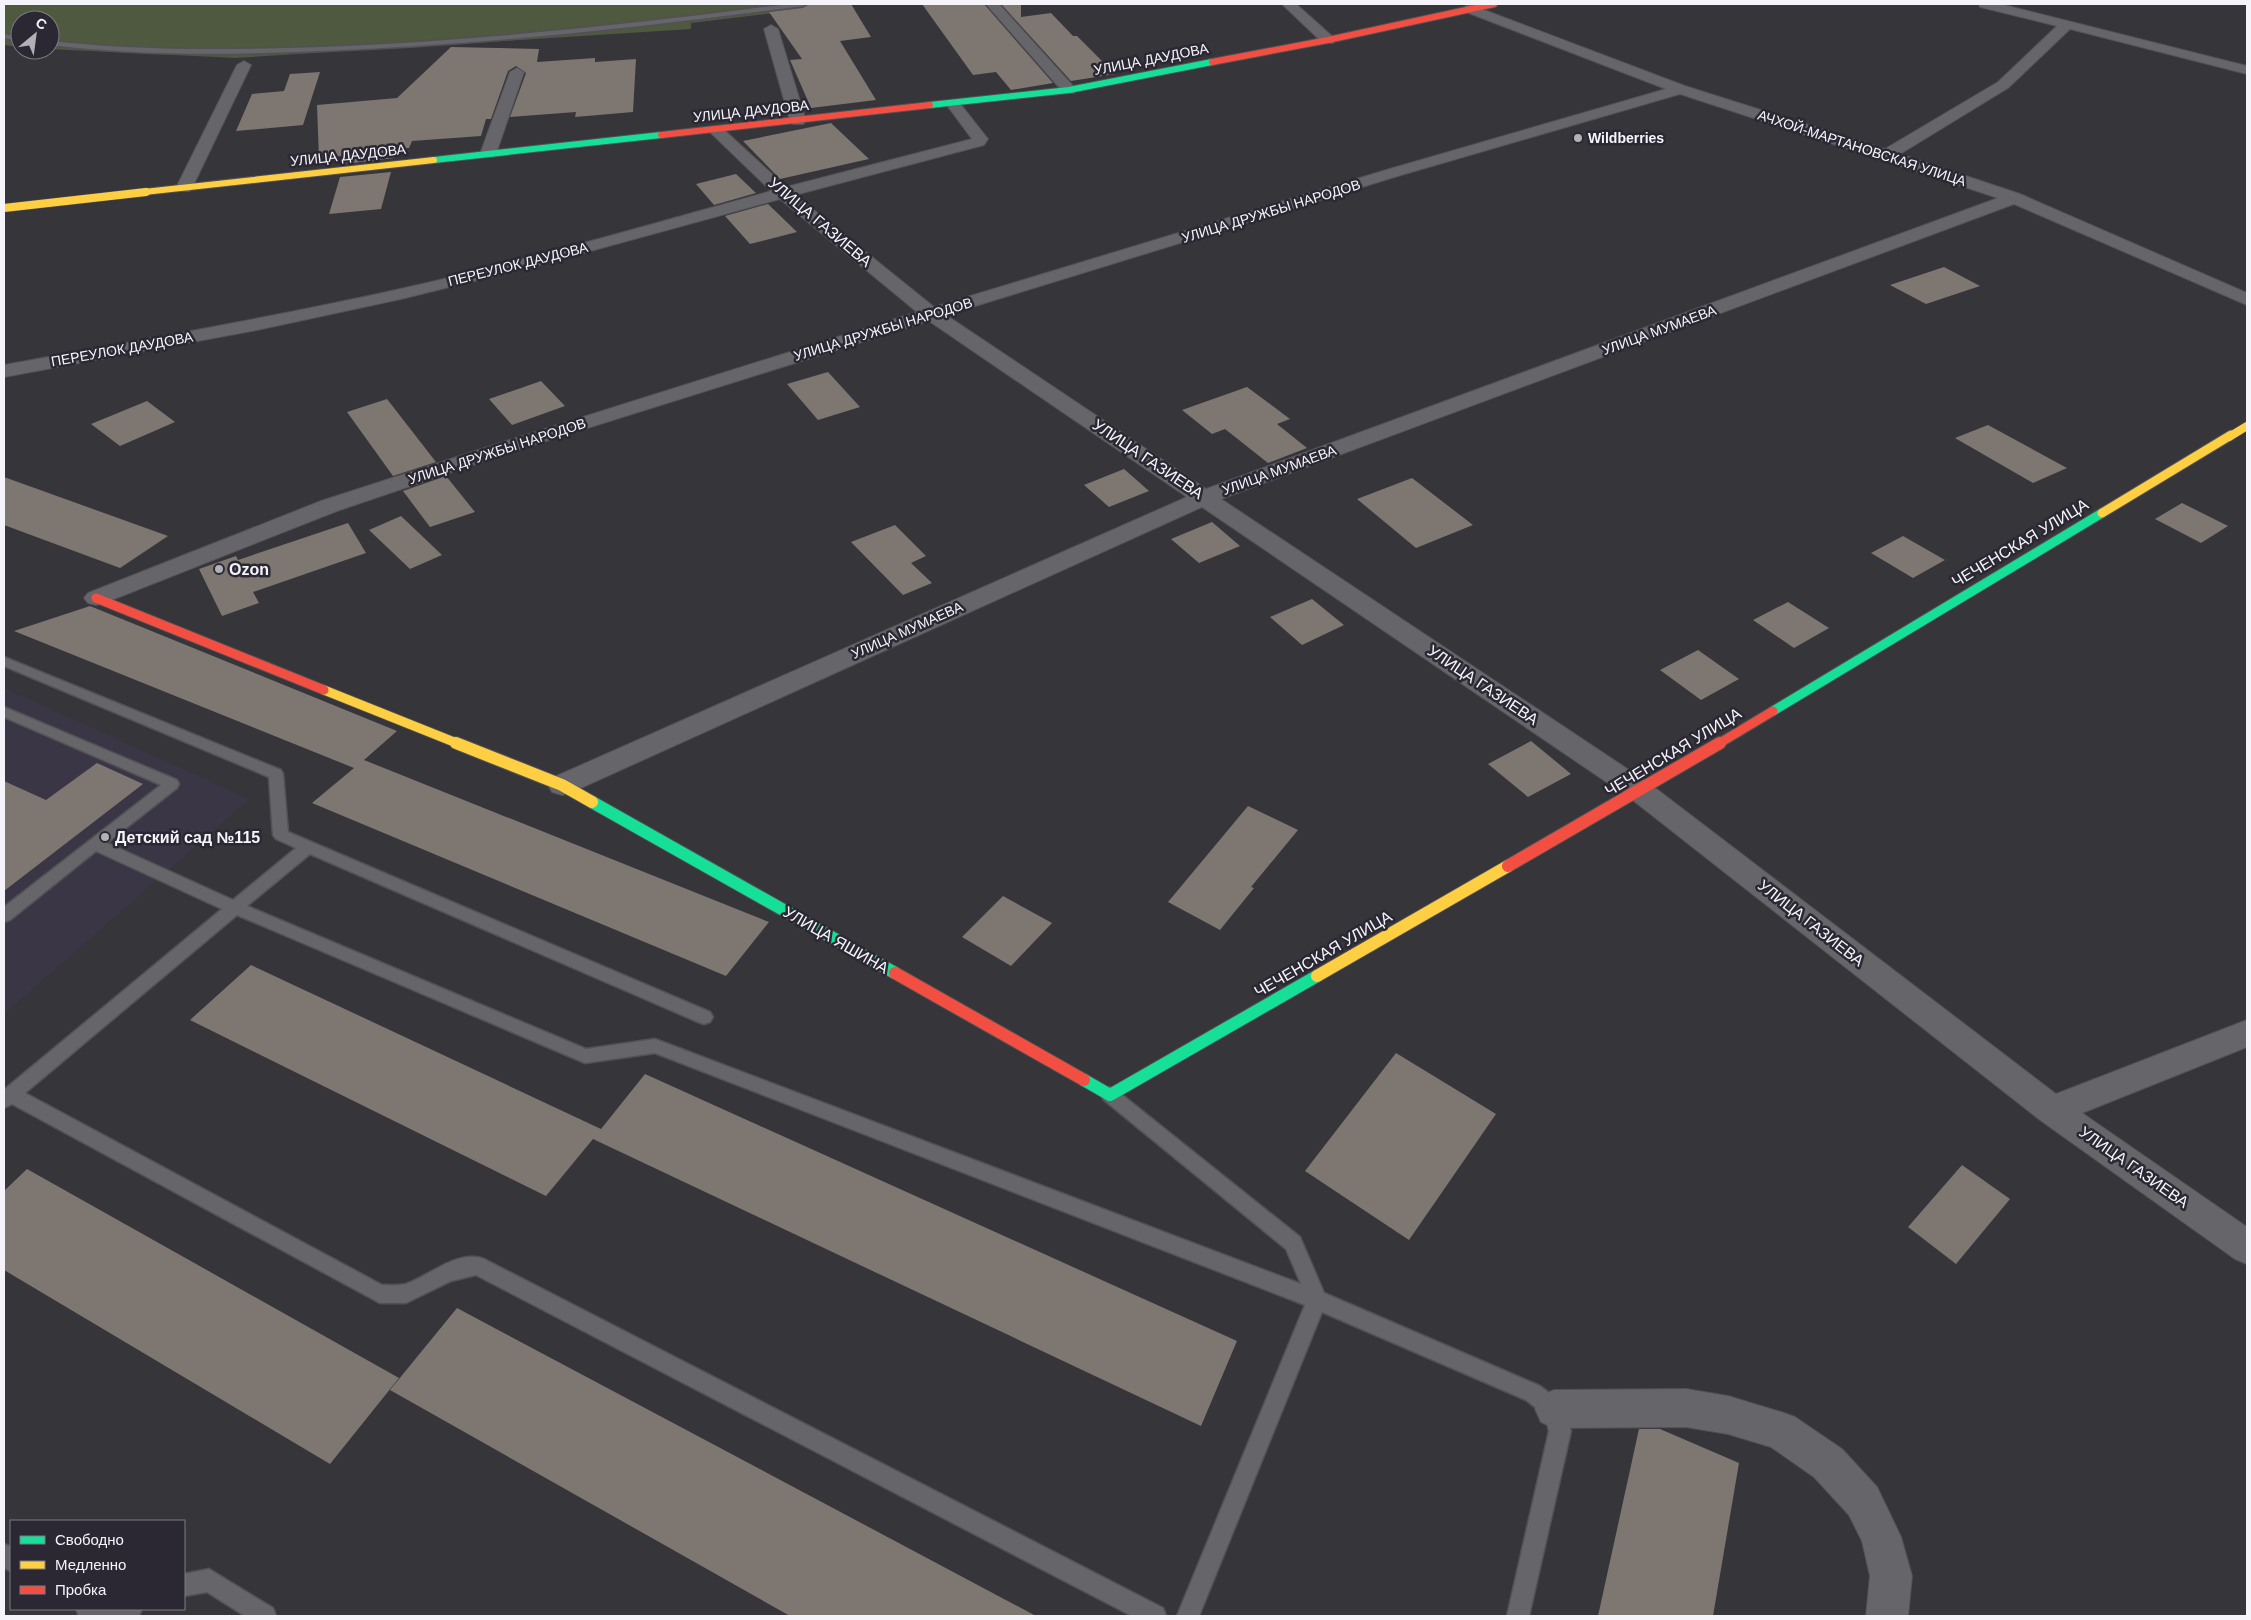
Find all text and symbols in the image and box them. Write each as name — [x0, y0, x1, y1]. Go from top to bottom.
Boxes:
north arrow — [10, 10, 60, 60]
text: С — [33, 14, 50, 33]
street label: УЛИЦА ДАУДОВА — [1092, 40, 1210, 78]
street label: УЛИЦА ДАУДОВА — [692, 97, 810, 125]
street label: АЧХОЙ-МАРТАНОВСКАЯ УЛИЦА — [1756, 106, 1969, 190]
place label: Wildberries — [1588, 130, 1664, 146]
marker: Wildberries — [1572, 132, 1584, 144]
street label: УЛИЦА ДАУДОВА — [289, 141, 407, 169]
street label: УЛИЦА ГАЗИЕВА — [765, 174, 875, 270]
street label: УЛИЦА ДРУЖБЫ НАРОДОВ — [1180, 176, 1362, 246]
street label: ПЕРЕУЛОК ДАУДОВА — [446, 239, 590, 289]
street label: УЛИЦА ДРУЖБЫ НАРОДОВ — [792, 294, 974, 364]
street label: УЛИЦА МУМАЕВА — [1600, 302, 1719, 358]
street label: ПЕРЕУЛОК ДАУДОВА — [50, 329, 195, 369]
street label: УЛИЦА ДРУЖБЫ НАРОДОВ — [406, 415, 588, 487]
street label: УЛИЦА ГАЗИЕВА — [1090, 416, 1207, 502]
street label: УЛИЦА МУМАЕВА — [1220, 442, 1339, 498]
street label: ЧЕЧЕНСКАЯ УЛИЦА — [1949, 495, 2091, 590]
place label: Ozon — [229, 561, 269, 578]
marker: Ozon — [213, 563, 225, 575]
street label: УЛИЦА МУМАЕВА — [849, 598, 966, 662]
street label: УЛИЦА ГАЗИЕВА — [1425, 642, 1542, 728]
street label: ЧЕЧЕНСКАЯ УЛИЦА — [1602, 704, 1744, 799]
place label: Детский сад №115 — [115, 829, 260, 846]
marker: Детский сад №115 — [99, 831, 111, 843]
street label: УЛИЦА ГАЗИЕВА — [1755, 876, 1867, 970]
street label: УЛИЦА ЯШИНА — [780, 903, 892, 977]
street label: ЧЕЧЕНСКАЯ УЛИЦА — [1251, 907, 1395, 1000]
street label: УЛИЦА ГАЗИЕВА — [2076, 1123, 2192, 1211]
legend — [10, 1520, 185, 1610]
text: Свободно — [55, 1531, 124, 1548]
text: Медленно — [55, 1556, 126, 1573]
text: Пробка — [55, 1581, 107, 1598]

